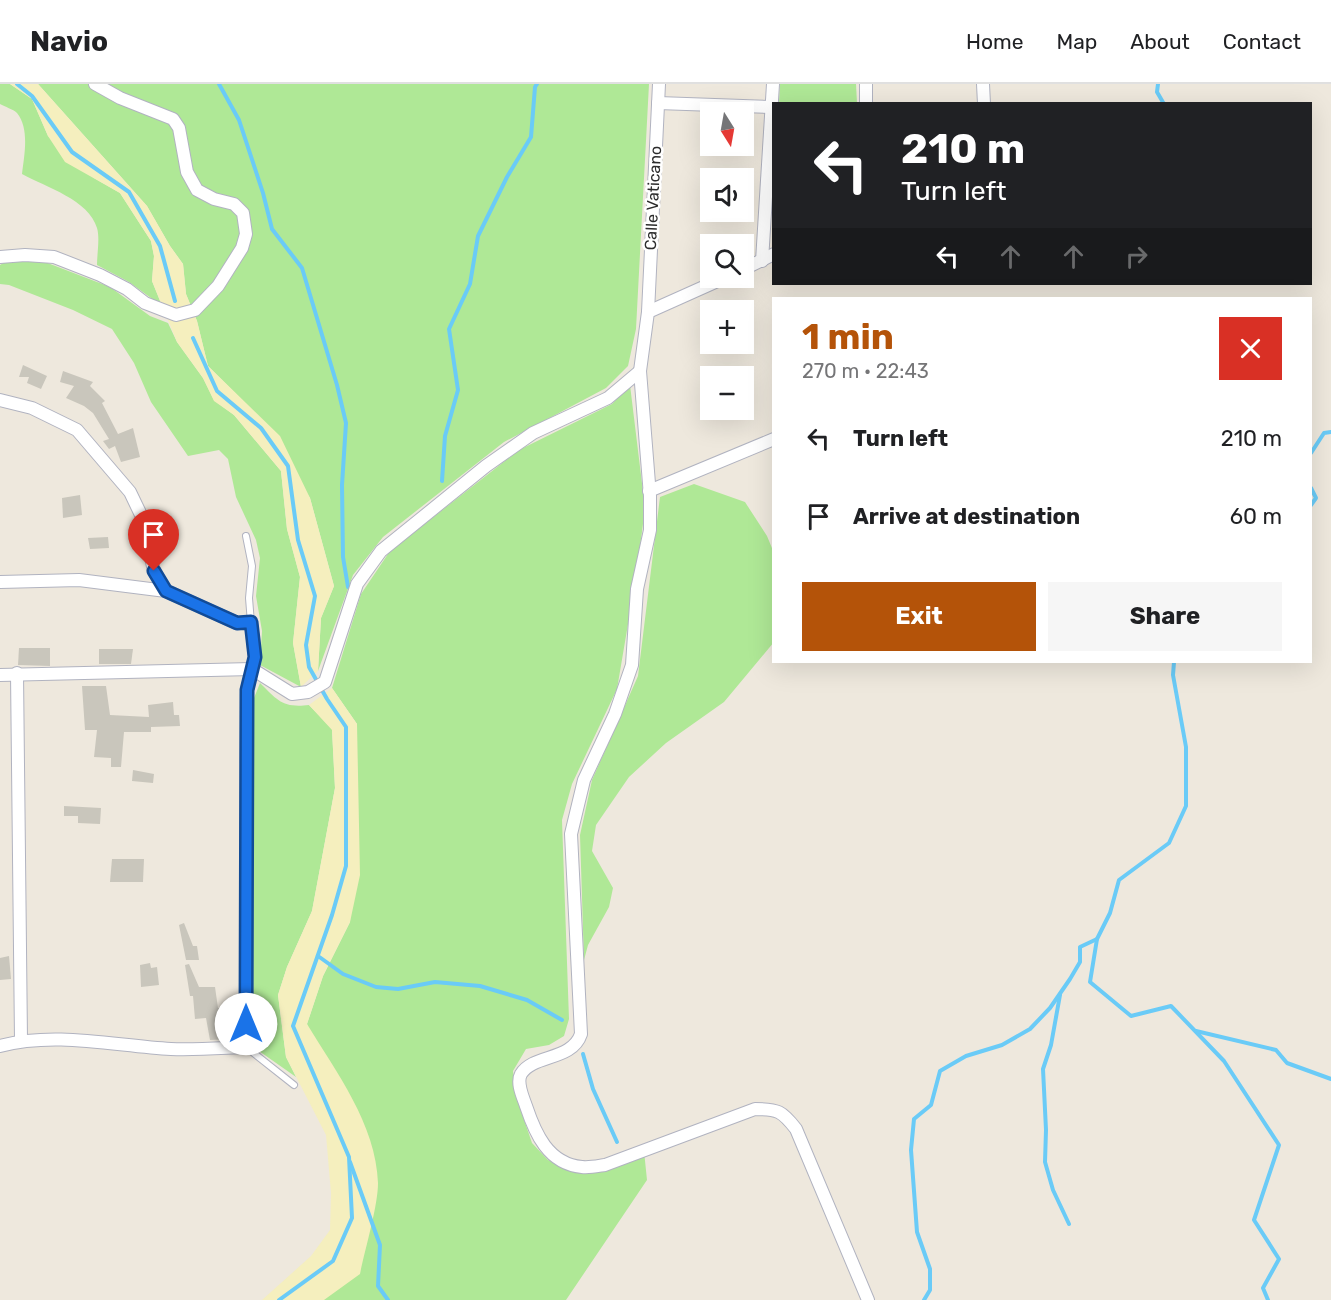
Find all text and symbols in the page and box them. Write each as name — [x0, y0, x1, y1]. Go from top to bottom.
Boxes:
text: Navio — [30, 25, 108, 58]
text: Home — [966, 29, 1023, 54]
text: Map — [1056, 29, 1097, 54]
text: About — [1130, 29, 1190, 54]
text: Contact — [1223, 29, 1301, 54]
north arrow — [700, 102, 754, 156]
map controls — [700, 102, 754, 420]
text: 210 m — [901, 124, 1025, 174]
icon: left — [802, 126, 880, 204]
street label: Calle Vaticano — [641, 145, 665, 251]
button: sound — [700, 168, 754, 222]
text: Turn left — [901, 175, 1006, 207]
button: search — [700, 234, 754, 288]
icon: left — [931, 240, 964, 273]
icon: ahead — [994, 240, 1027, 273]
icon: ahead — [1057, 240, 1090, 273]
icon: right — [1120, 240, 1153, 273]
button: + — [700, 300, 754, 354]
text: 1 min — [802, 315, 894, 358]
button: close — [1219, 317, 1282, 380]
text: 270 m · 22:43 — [802, 359, 929, 383]
button: − — [700, 366, 754, 420]
icon: left — [802, 422, 835, 455]
text: Turn left — [853, 425, 948, 452]
text: 210 m — [1221, 425, 1282, 452]
icon: arrive — [802, 500, 835, 533]
text: Arrive at destination — [853, 503, 1080, 530]
text: 60 m — [1230, 503, 1282, 530]
pin — [128, 509, 179, 571]
icon: arrive — [137, 518, 170, 551]
button: Exit — [802, 582, 1036, 651]
button: Share — [1048, 582, 1282, 651]
position arrow — [214, 992, 278, 1056]

